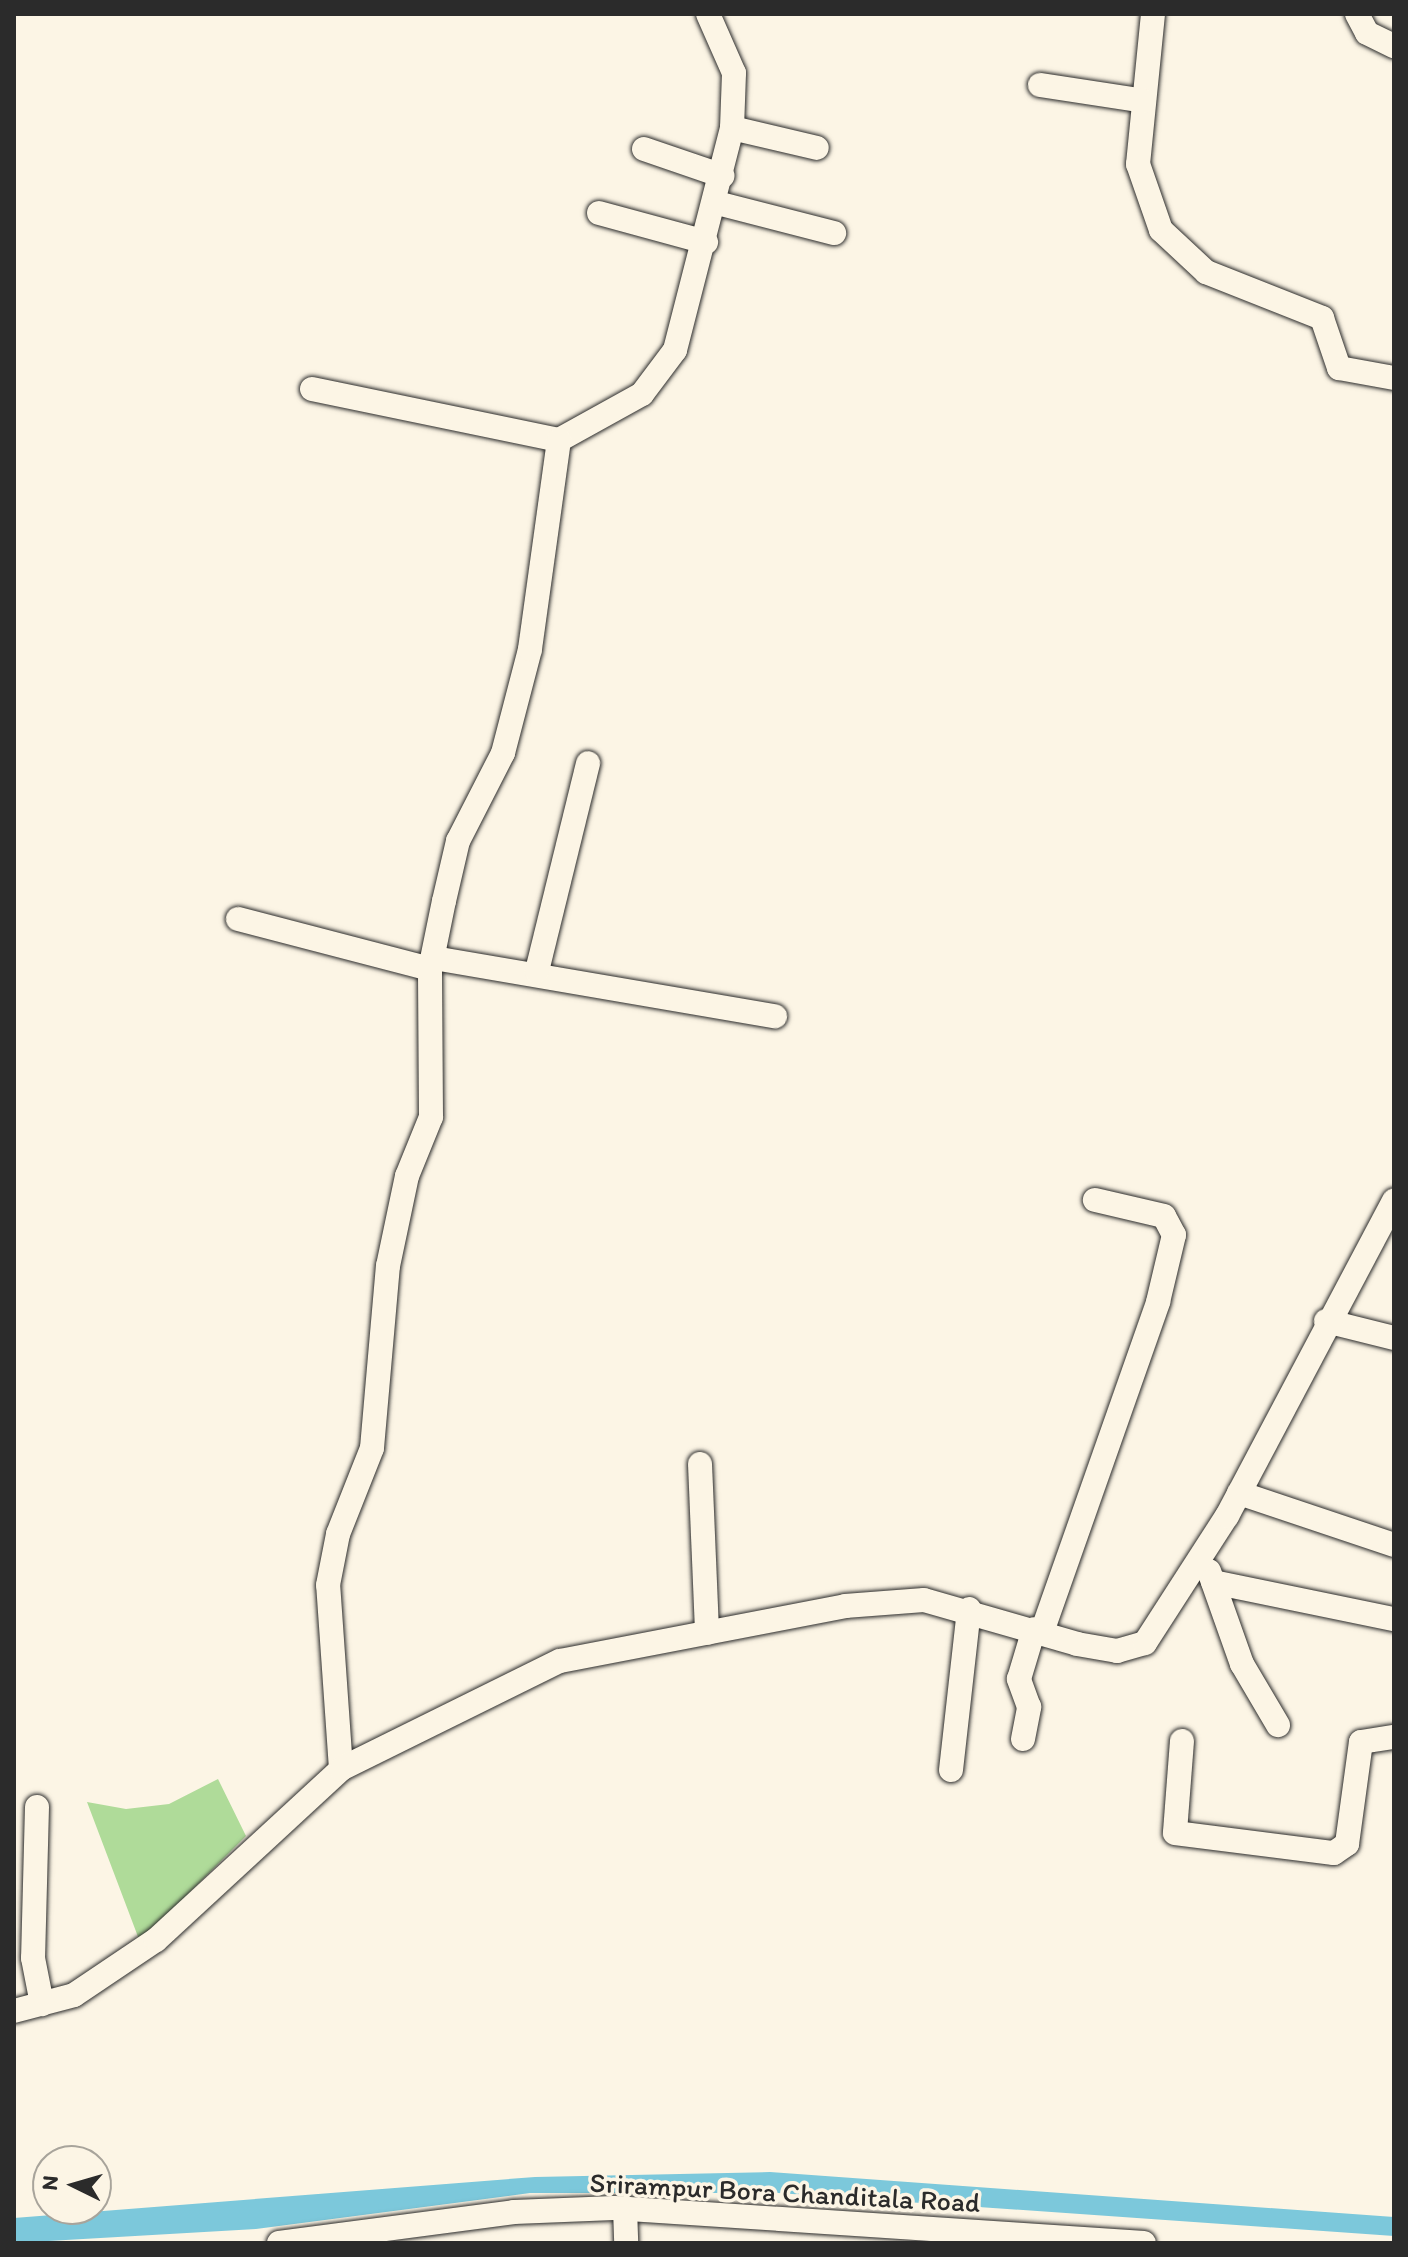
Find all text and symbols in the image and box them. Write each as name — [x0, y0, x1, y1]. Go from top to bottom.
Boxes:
north arrow — [32, 2145, 112, 2225]
street label: Srirampur Bora Chanditala Road — [588, 2165, 982, 2219]
text: N — [35, 2174, 64, 2192]

